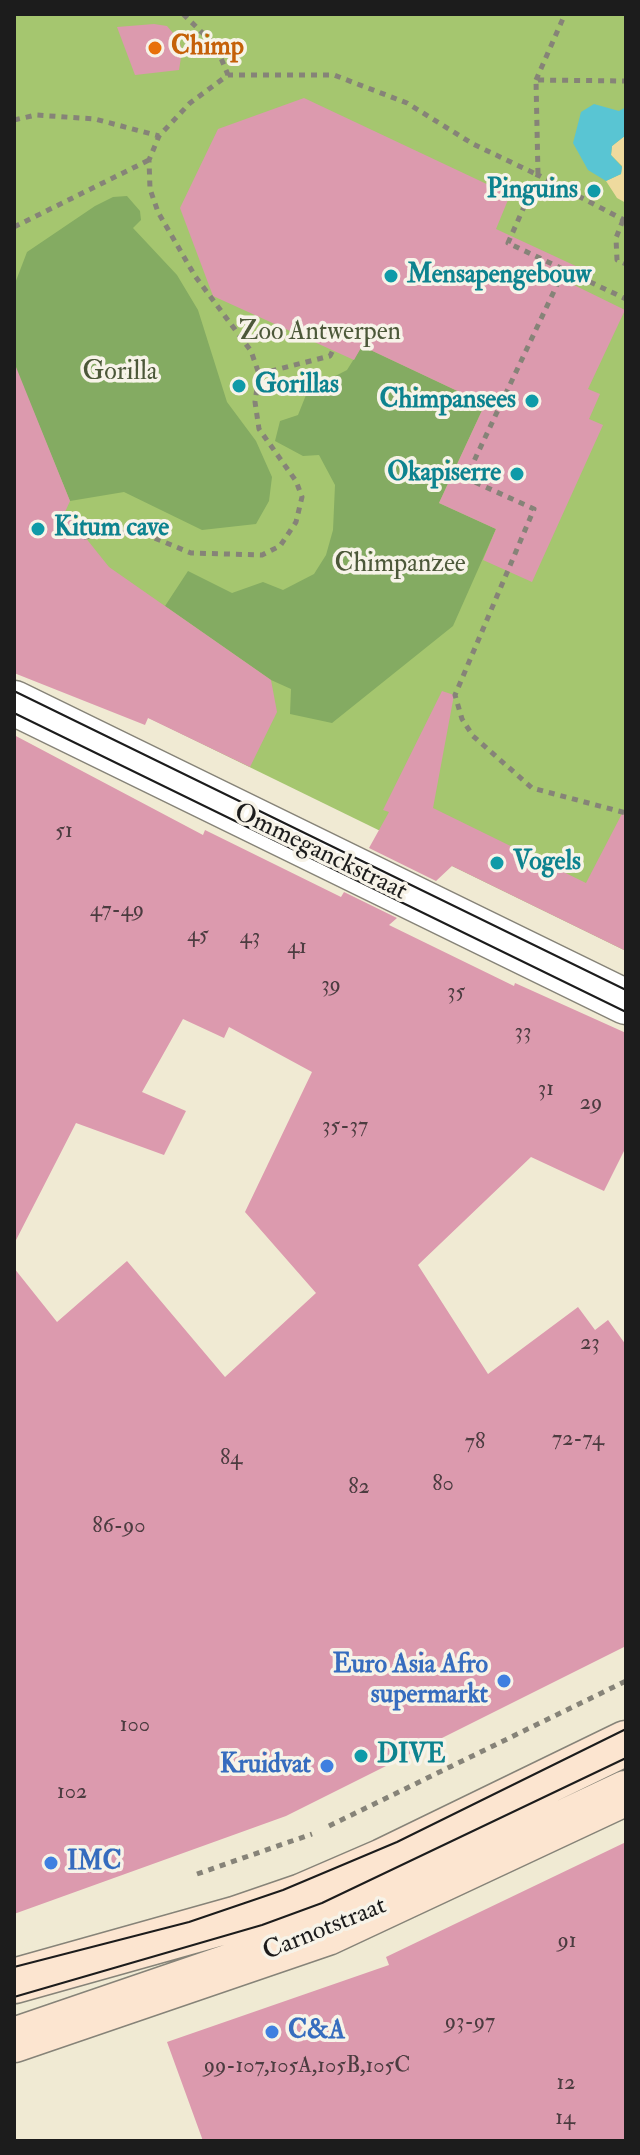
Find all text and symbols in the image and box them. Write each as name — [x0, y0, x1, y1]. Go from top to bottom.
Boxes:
place label: Chimp — [171, 32, 244, 64]
marker: Chimp — [146, 39, 164, 57]
place label: Pinguins — [487, 175, 578, 207]
marker: Pinguins — [585, 182, 603, 200]
place label: Mensapengebouw — [407, 260, 591, 292]
marker: Mensapengebouw — [382, 267, 400, 285]
park label: Zoo Antwerpen — [239, 317, 401, 349]
park label: Gorilla — [83, 357, 157, 389]
place label: Gorillas — [255, 370, 339, 402]
marker: Gorillas — [230, 377, 248, 395]
place label: Chimpansees — [380, 385, 516, 417]
marker: Chimpansees — [523, 392, 541, 410]
place label: Okapiserre — [387, 458, 501, 490]
marker: Okapiserre — [508, 465, 526, 483]
place label: Kitum cave — [54, 513, 169, 545]
marker: Kitum cave — [29, 520, 47, 538]
park label: Chimpanzee — [334, 549, 466, 581]
street label: Ommeganckstraat — [228, 798, 412, 908]
house number: 51 — [55, 819, 73, 845]
place label: Vogels — [513, 847, 581, 879]
marker: Vogels — [488, 854, 506, 872]
house number: 47-49 — [90, 898, 144, 924]
house number: 45 — [187, 923, 209, 949]
house number: 43 — [240, 925, 260, 951]
house number: 41 — [287, 935, 307, 961]
house number: 39 — [321, 973, 341, 999]
house number: 35 — [447, 980, 465, 1006]
house number: 33 — [515, 1020, 531, 1046]
house number: 31 — [538, 1077, 554, 1103]
house number: 29 — [580, 1091, 602, 1117]
house number: 35-37 — [322, 1114, 368, 1140]
house number: 23 — [580, 1331, 600, 1357]
house number: 72-74 — [552, 1427, 604, 1453]
house number: 78 — [465, 1430, 485, 1456]
house number: 84 — [220, 1446, 242, 1472]
house number: 80 — [432, 1472, 454, 1498]
house number: 82 — [348, 1475, 370, 1501]
house number: 86-90 — [92, 1514, 146, 1540]
place label: Euro Asia Afro supermarkt — [333, 1650, 488, 1712]
marker: Euro Asia Afro supermarkt — [495, 1672, 513, 1690]
house number: 100 — [120, 1713, 150, 1739]
place label: DIVE — [377, 1740, 445, 1772]
marker: DIVE — [352, 1747, 370, 1765]
place label: Kruidvat — [220, 1750, 311, 1782]
marker: Kruidvat — [318, 1757, 336, 1775]
house number: 102 — [57, 1780, 87, 1806]
place label: IMC — [67, 1847, 121, 1879]
marker: IMC — [42, 1854, 60, 1872]
street label: Carnotstraat — [259, 1891, 391, 1969]
house number: 91 — [557, 1929, 577, 1955]
house number: 93-97 — [445, 2010, 495, 2036]
place label: C&A — [288, 2016, 345, 2048]
marker: C&A — [263, 2023, 281, 2041]
house number: 99-107,105A,105B,105C — [204, 2054, 410, 2080]
house number: 12 — [556, 2071, 576, 2097]
house number: 14 — [555, 2106, 575, 2132]

